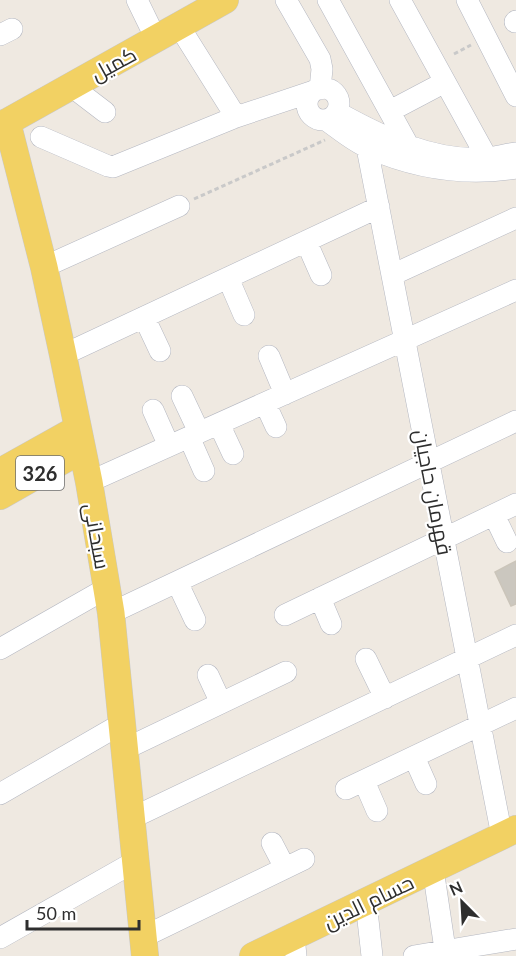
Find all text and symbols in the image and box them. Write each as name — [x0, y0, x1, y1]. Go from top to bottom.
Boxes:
street label: کمیل — [86, 40, 141, 87]
street label: قهرمان حاجیان — [408, 427, 458, 557]
road number: 326 — [16, 456, 64, 490]
street label: سبحانی — [78, 501, 116, 571]
street label: حسام الدین — [319, 868, 419, 936]
north arrow — [432, 872, 492, 932]
text: N — [446, 877, 465, 899]
scale bar — [27, 893, 140, 931]
text: 50 m — [36, 902, 76, 924]

